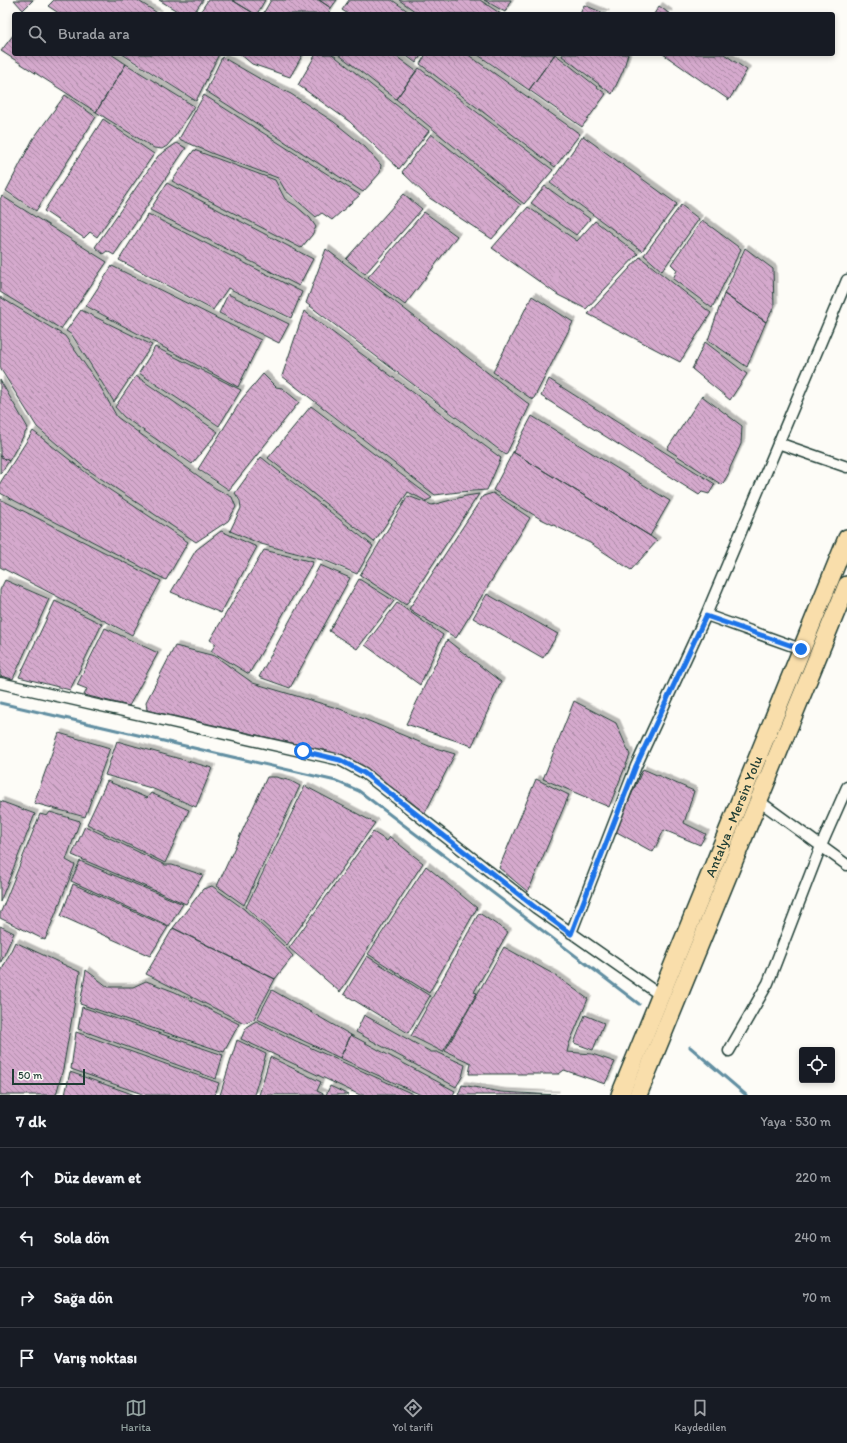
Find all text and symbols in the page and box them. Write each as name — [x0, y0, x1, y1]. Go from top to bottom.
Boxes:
search box — [12, 12, 835, 56]
icon: search — [26, 23, 48, 45]
text: Burada ara — [58, 25, 130, 43]
route end — [792, 640, 810, 658]
route start — [294, 742, 312, 760]
street label: Antalya - Mersin Yolu — [701, 753, 766, 880]
map controls — [799, 1047, 835, 1083]
button: locate — [799, 1047, 835, 1083]
scale bar — [12, 1067, 85, 1086]
text: 50 m — [18, 1069, 42, 1082]
text: 7 dk — [16, 1111, 46, 1131]
text: Yaya · 530 m — [761, 1114, 831, 1129]
icon: ahead — [16, 1167, 38, 1189]
text: Düz devam et — [54, 1169, 141, 1187]
text: 220 m — [795, 1170, 831, 1185]
icon: left — [16, 1227, 38, 1249]
text: Sola dön — [54, 1229, 109, 1247]
text: 240 m — [794, 1230, 831, 1245]
icon: right — [16, 1287, 38, 1309]
text: Sağa dön — [54, 1289, 113, 1307]
text: 70 m — [803, 1290, 831, 1305]
icon: arrive — [16, 1347, 38, 1369]
text: Varış noktası — [54, 1349, 137, 1367]
tab: Harita — [121, 1397, 151, 1434]
tab: Yol tarifi — [392, 1397, 433, 1434]
tab: Kaydedilen — [674, 1397, 726, 1434]

